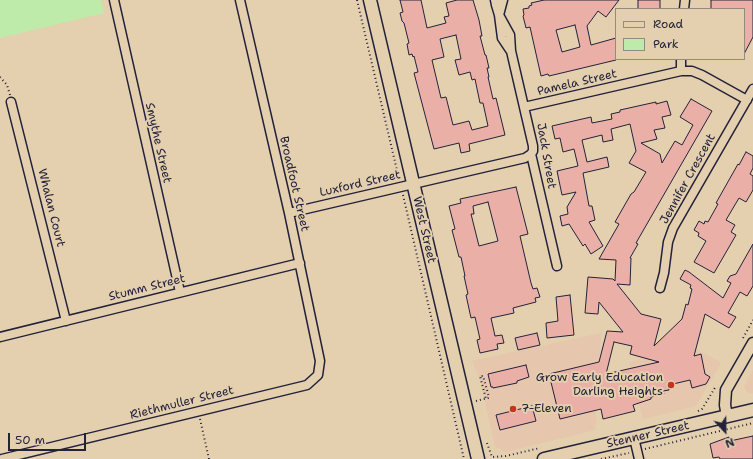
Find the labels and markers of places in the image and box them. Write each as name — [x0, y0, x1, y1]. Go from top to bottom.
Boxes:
place label: Grow Early Education Darling Heights — [536, 371, 663, 399]
marker: Grow Early Education Darling Heights — [666, 380, 676, 390]
place label: 7-Eleven — [521, 402, 572, 416]
marker: 7-Eleven — [508, 404, 518, 414]

